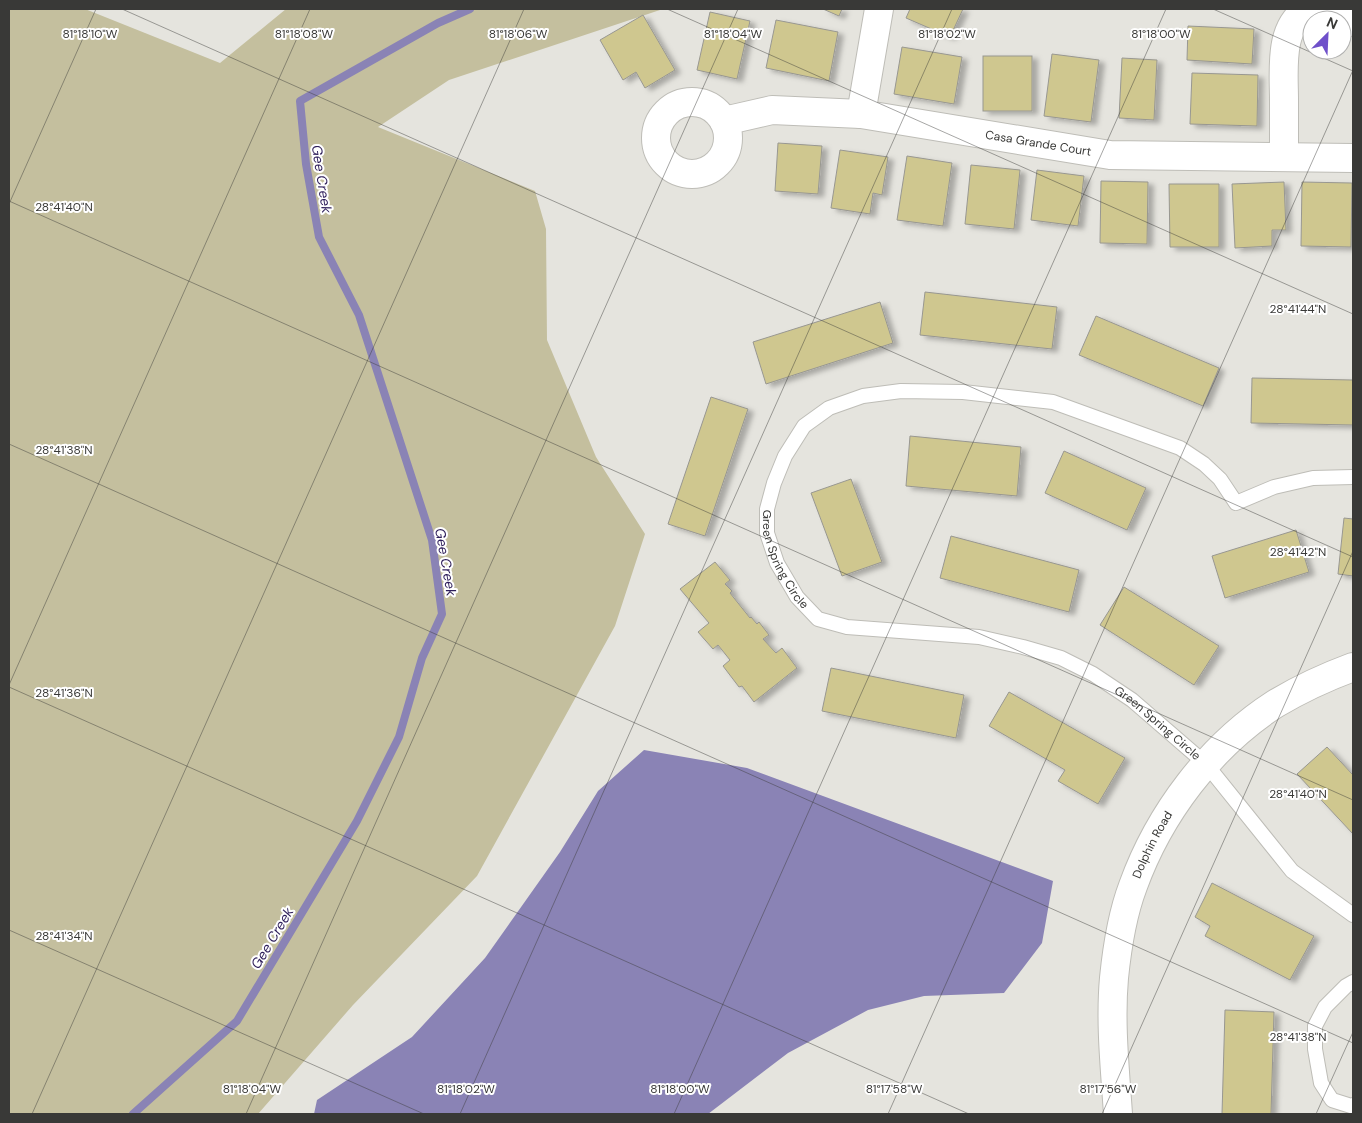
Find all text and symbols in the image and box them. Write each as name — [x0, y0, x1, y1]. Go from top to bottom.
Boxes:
north arrow — [1302, 10, 1352, 60]
text: N — [1324, 13, 1341, 33]
text: 81°18'10"W — [63, 26, 118, 42]
text: 81°18'08"W — [275, 26, 334, 42]
text: 81°18'06"W — [489, 26, 548, 42]
text: 81°18'04"W — [704, 26, 763, 42]
text: 81°18'02"W — [918, 26, 976, 42]
text: 81°18'00"W — [1131, 26, 1191, 42]
street label: Casa Grande Court — [984, 127, 1093, 160]
water label: Gee Creek — [308, 144, 336, 215]
text: 28°41'40"N — [35, 199, 93, 215]
text: 28°41'44"N — [1270, 301, 1326, 317]
text: 28°41'38"N — [35, 442, 93, 458]
street label: Green Spring Circle — [758, 510, 812, 612]
water label: Gee Creek — [431, 527, 461, 598]
text: 28°41'42"N — [1270, 544, 1326, 560]
street label: Green Spring Circle — [1111, 683, 1204, 764]
text: 28°41'36"N — [35, 685, 93, 701]
text: 28°41'40"N — [1269, 786, 1327, 802]
street label: Dolphin Road — [1129, 808, 1176, 881]
water label: Gee Creek — [247, 903, 298, 972]
text: 28°41'34"N — [35, 928, 93, 944]
text: 28°41'38"N — [1269, 1029, 1327, 1045]
text: 81°18'04"W — [223, 1081, 282, 1097]
text: 81°18'02"W — [437, 1081, 495, 1097]
text: 81°18'00"W — [650, 1081, 710, 1097]
text: 81°17'58"W — [866, 1081, 923, 1097]
text: 81°17'56"W — [1080, 1081, 1137, 1097]

